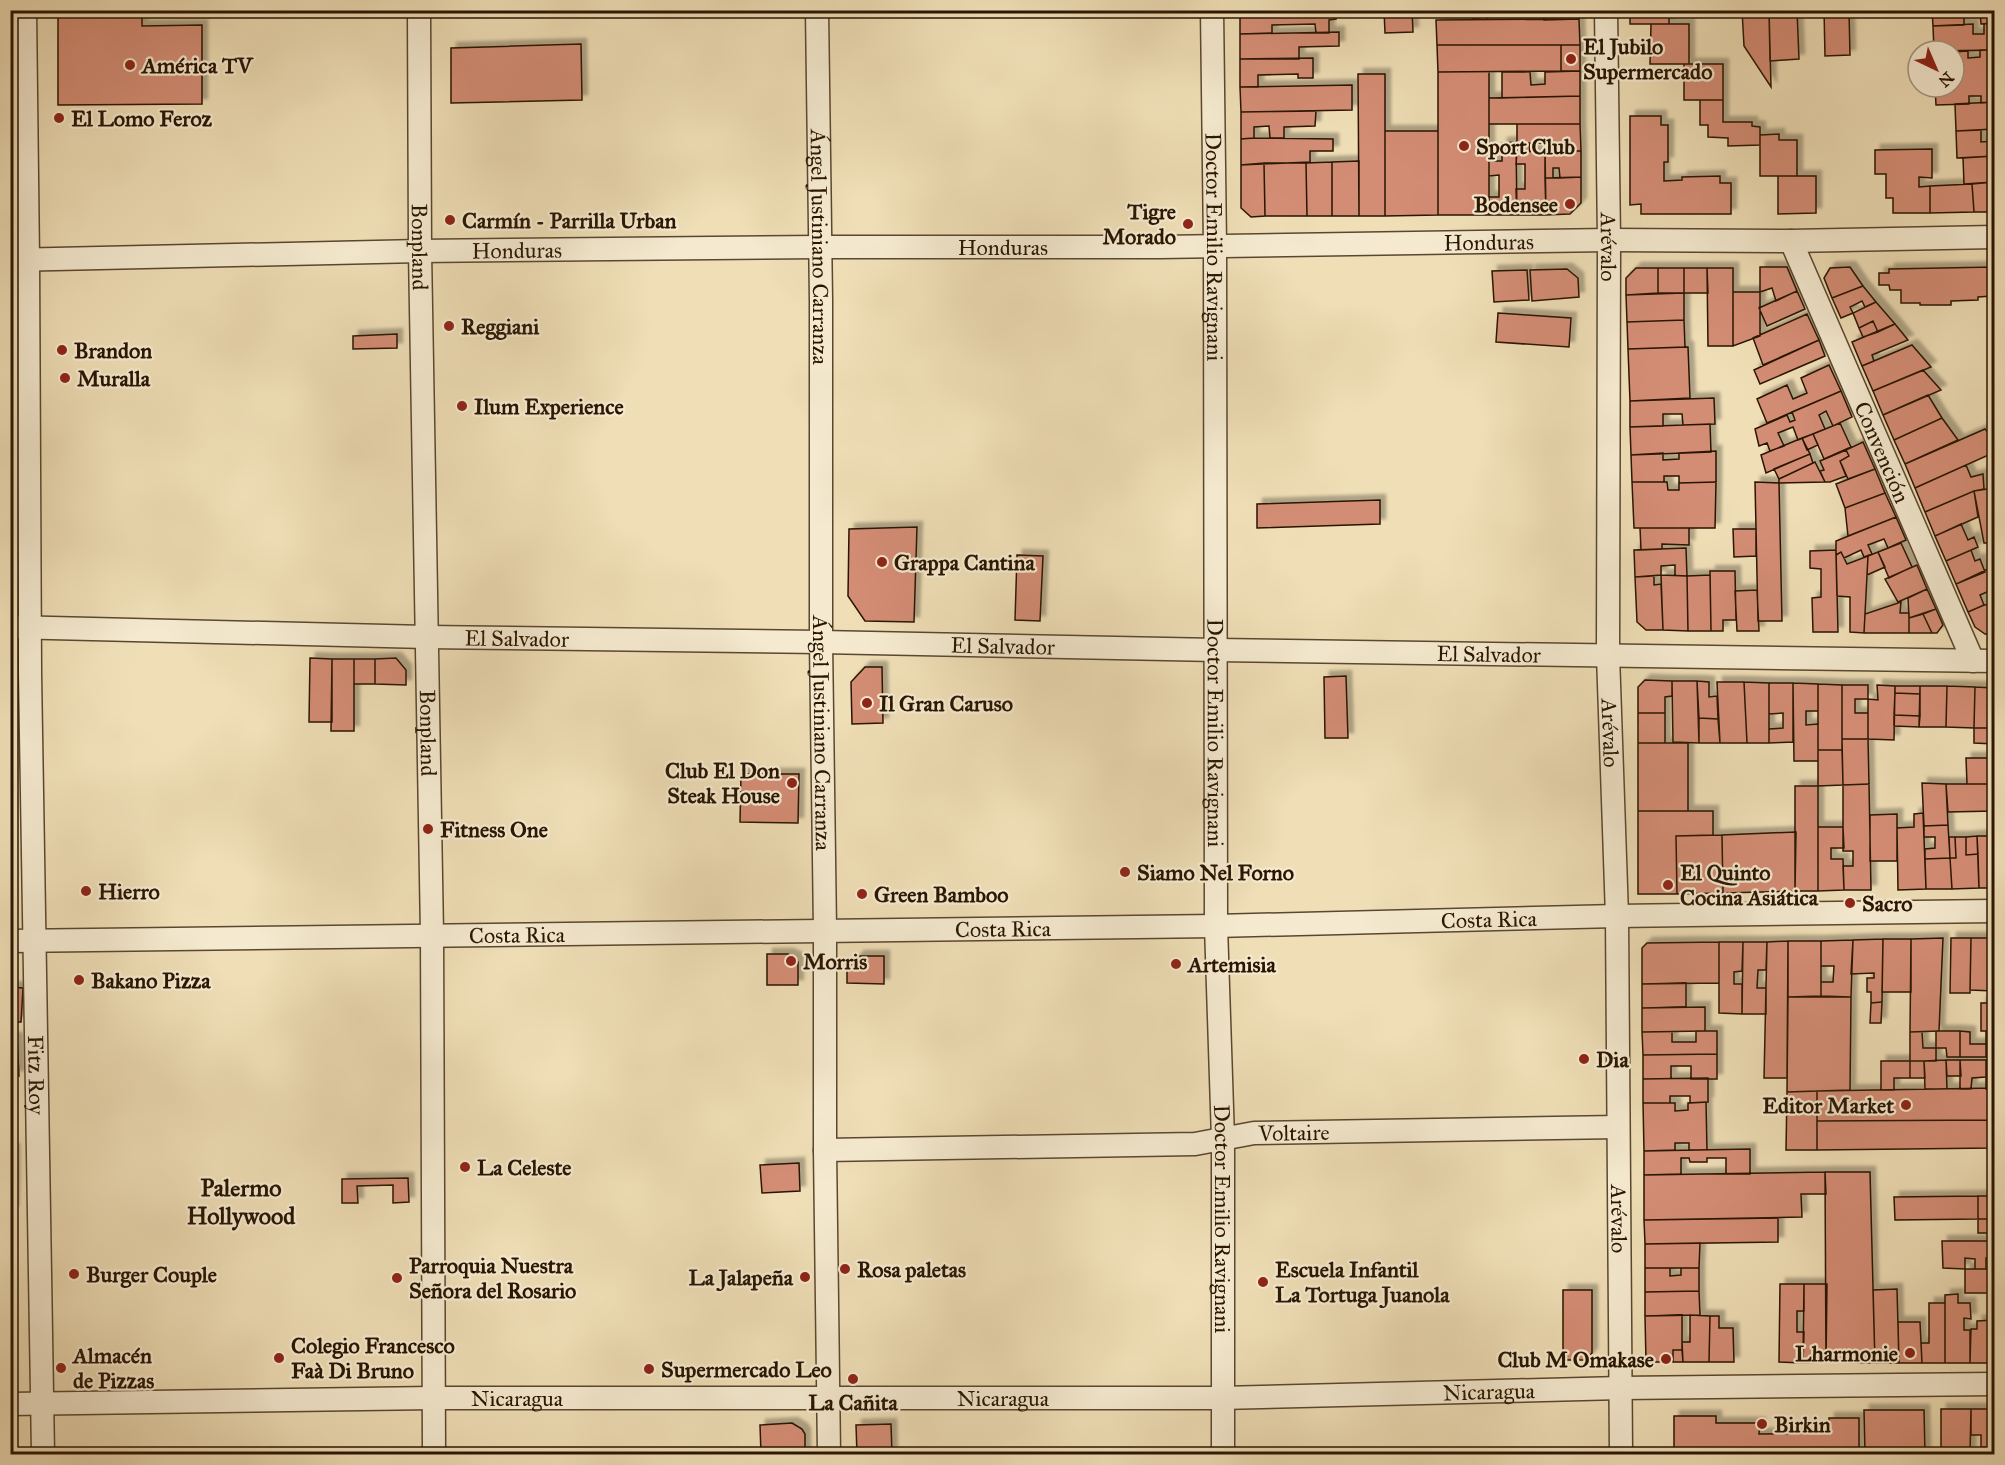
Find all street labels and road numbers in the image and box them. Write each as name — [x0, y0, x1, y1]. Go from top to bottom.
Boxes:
street label: Ángel Justiniano Carranza — [805, 128, 835, 365]
street label: Doctor Emilio Ravignani — [1200, 132, 1229, 361]
street label: Bonpland — [406, 204, 434, 291]
street label: Arévalo — [1595, 211, 1623, 281]
street label: Honduras — [1443, 228, 1534, 256]
street label: Honduras — [958, 234, 1048, 261]
street label: Honduras — [472, 236, 562, 264]
street label: Convención — [1849, 397, 1916, 507]
street label: Ángel Justiniano Carranza — [808, 614, 837, 852]
street label: Doctor Emilio Ravignani — [1202, 619, 1229, 847]
street label: El Salvador — [464, 624, 570, 652]
street label: El Salvador — [950, 631, 1056, 660]
street label: El Salvador — [1436, 640, 1542, 668]
street label: Bonpland — [414, 689, 443, 777]
street label: Arévalo — [1596, 697, 1625, 768]
street label: Costa Rica — [1440, 904, 1538, 934]
street label: Costa Rica — [955, 915, 1052, 943]
street label: Costa Rica — [469, 921, 566, 949]
street label: Fitz Roy — [23, 1035, 51, 1116]
street label: Doctor Emilio Ravignani — [1208, 1104, 1237, 1333]
street label: Voltaire — [1257, 1118, 1330, 1146]
street label: Arévalo — [1605, 1183, 1633, 1253]
street label: Nicaragua — [1442, 1377, 1536, 1406]
street label: Nicaragua — [471, 1385, 564, 1412]
street label: Nicaragua — [957, 1385, 1050, 1412]

